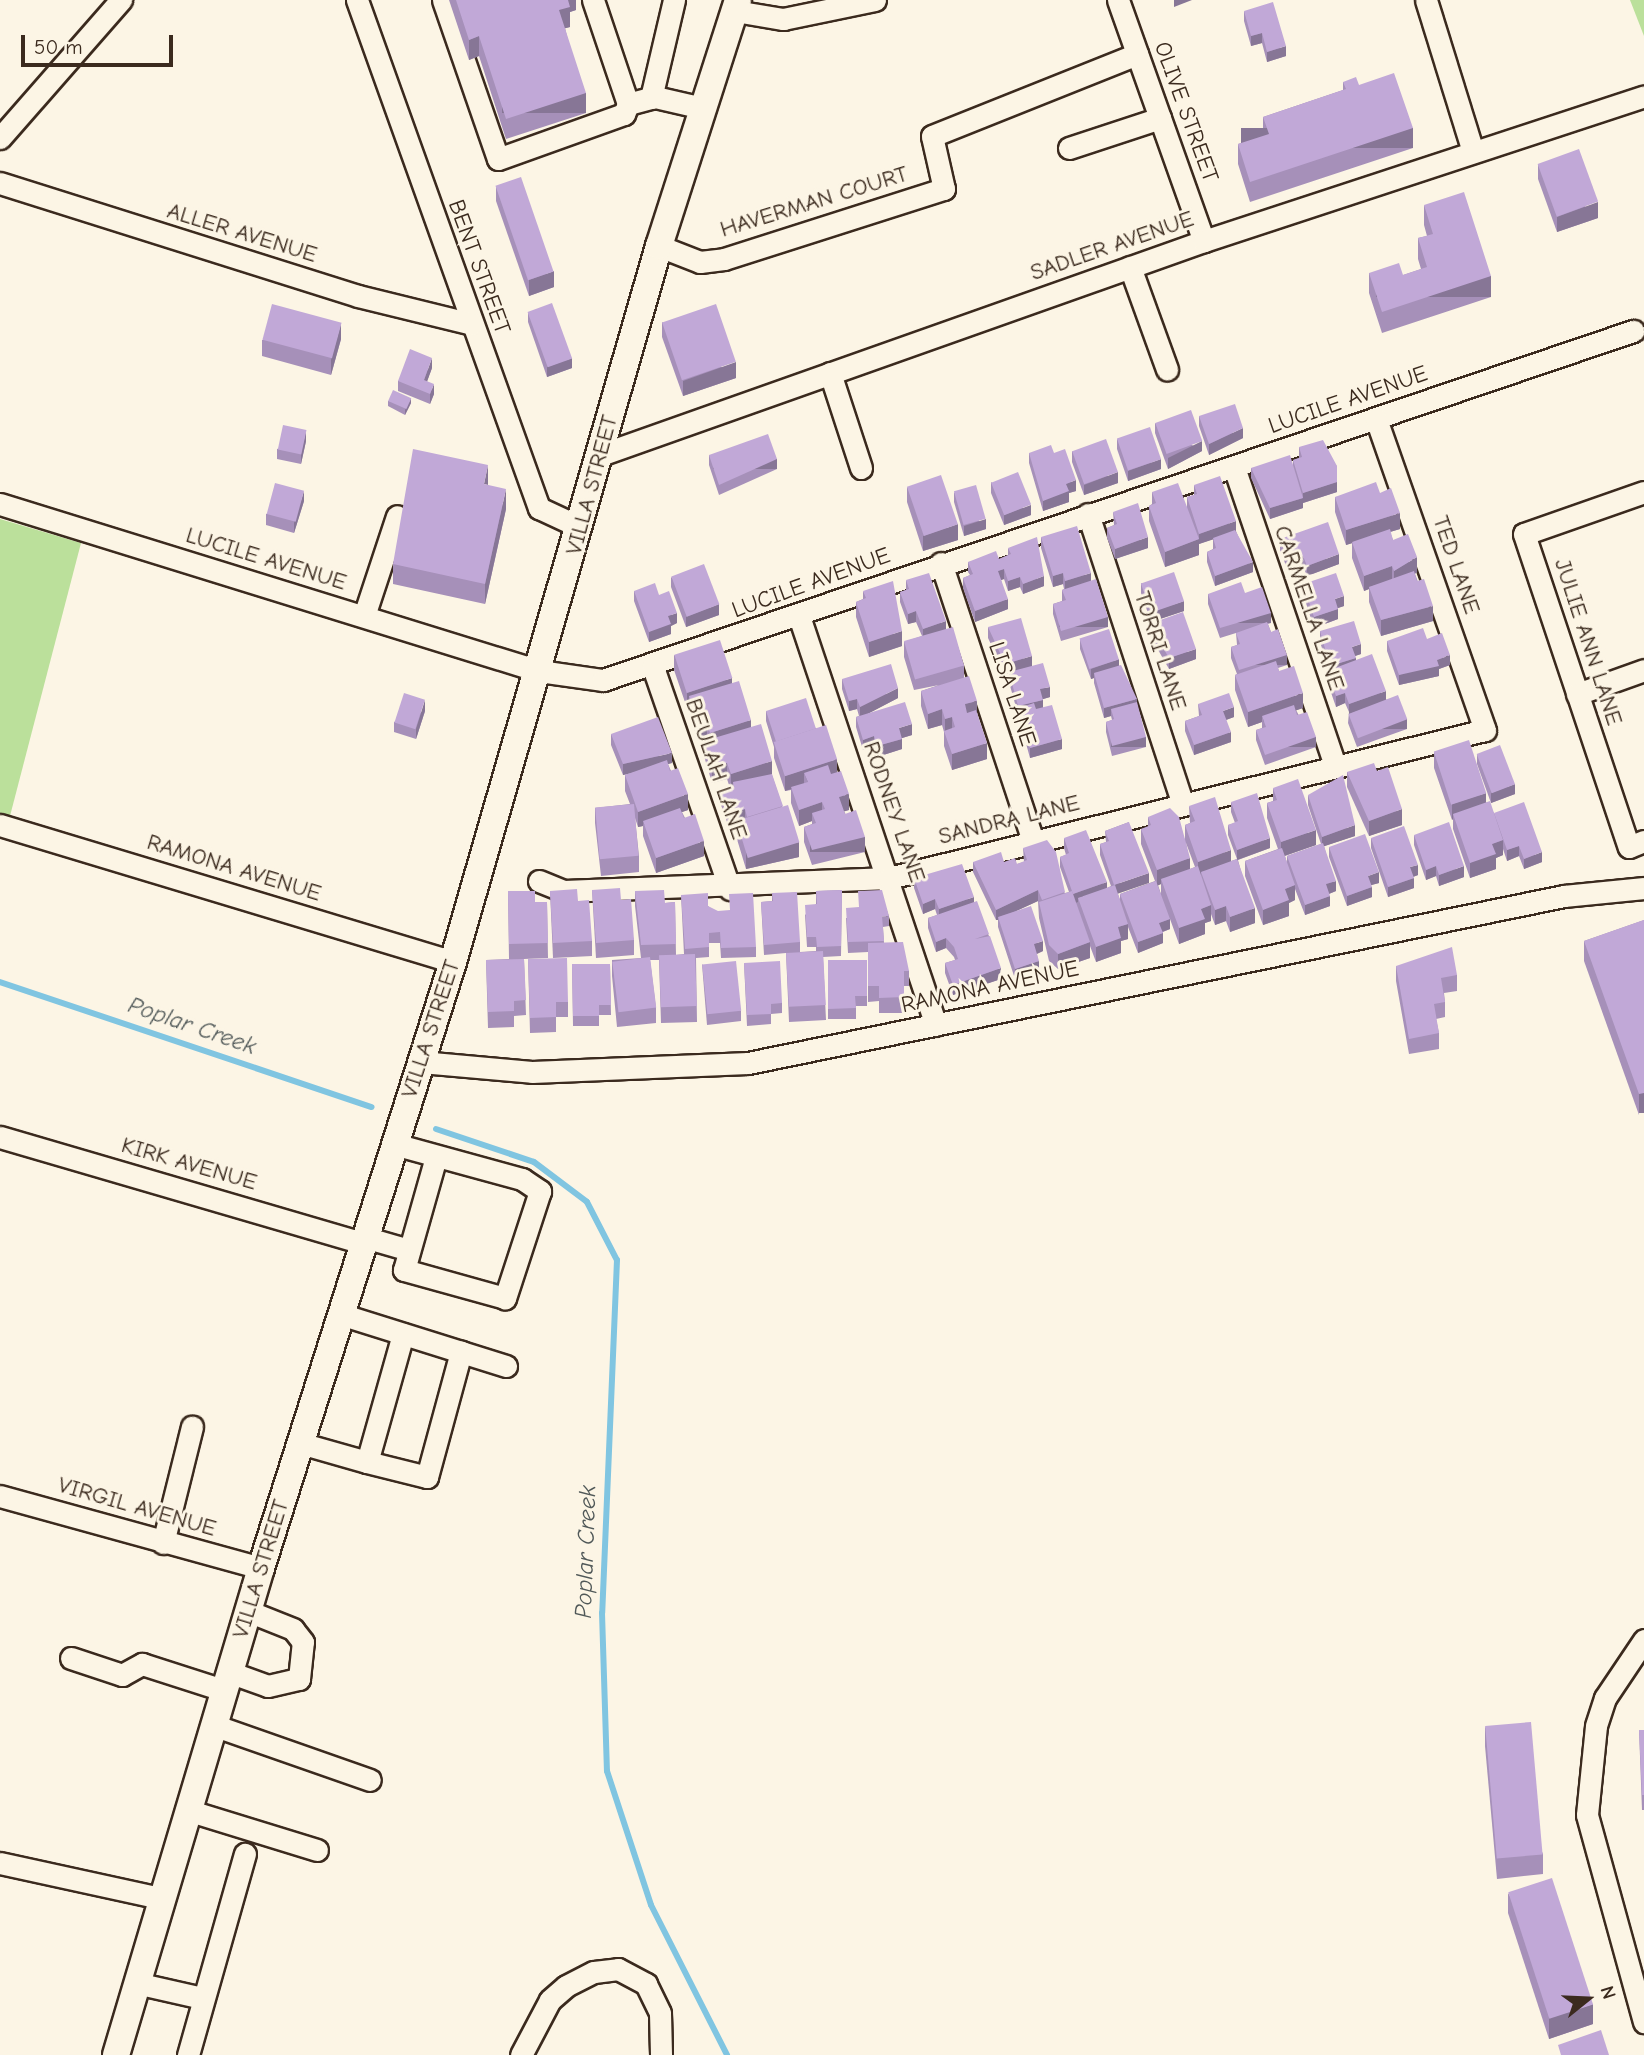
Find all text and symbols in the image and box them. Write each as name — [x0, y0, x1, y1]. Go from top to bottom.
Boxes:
scale bar — [24, 21, 177, 65]
text: 50 m — [34, 35, 83, 59]
street label: OLIVE STREET — [1148, 38, 1224, 186]
street label: HAVERMAN COURT — [717, 160, 911, 244]
street label: BENT STREET — [442, 196, 516, 338]
street label: ALLER AVENUE — [164, 197, 320, 269]
street label: SADLER AVENUE — [1027, 205, 1197, 287]
street label: LUCILE AVENUE — [1265, 360, 1431, 440]
street label: VILLA STREET — [560, 412, 624, 558]
street label: TED LANE — [1426, 512, 1486, 618]
street label: LUCILE AVENUE — [182, 521, 350, 597]
street label: CARMELLA LANE — [1268, 522, 1350, 694]
street label: LUCILE AVENUE — [728, 542, 894, 624]
street label: JULIE ANN LANE — [1548, 555, 1628, 729]
street label: TORRI LANE — [1128, 588, 1192, 714]
street label: LISA LANE — [982, 638, 1042, 750]
street label: BEULAH LANE — [679, 695, 753, 843]
street label: RODNEY LANE — [857, 738, 931, 886]
street label: SANDRA LANE — [936, 789, 1082, 851]
street label: RAMONA AVENUE — [144, 828, 324, 908]
street label: RAMONA AVENUE — [899, 955, 1081, 1019]
street label: VILLA STREET — [396, 956, 466, 1102]
water label: Poplar Creek — [124, 991, 260, 1061]
street label: KIRK AVENUE — [118, 1131, 260, 1197]
street label: VIRGIL AVENUE — [55, 1471, 219, 1543]
water label: Poplar Creek — [569, 1485, 603, 1619]
street label: VILLA STREET — [227, 1496, 295, 1642]
north arrow — [1553, 1964, 1623, 2034]
text: N — [1596, 1983, 1620, 2002]

